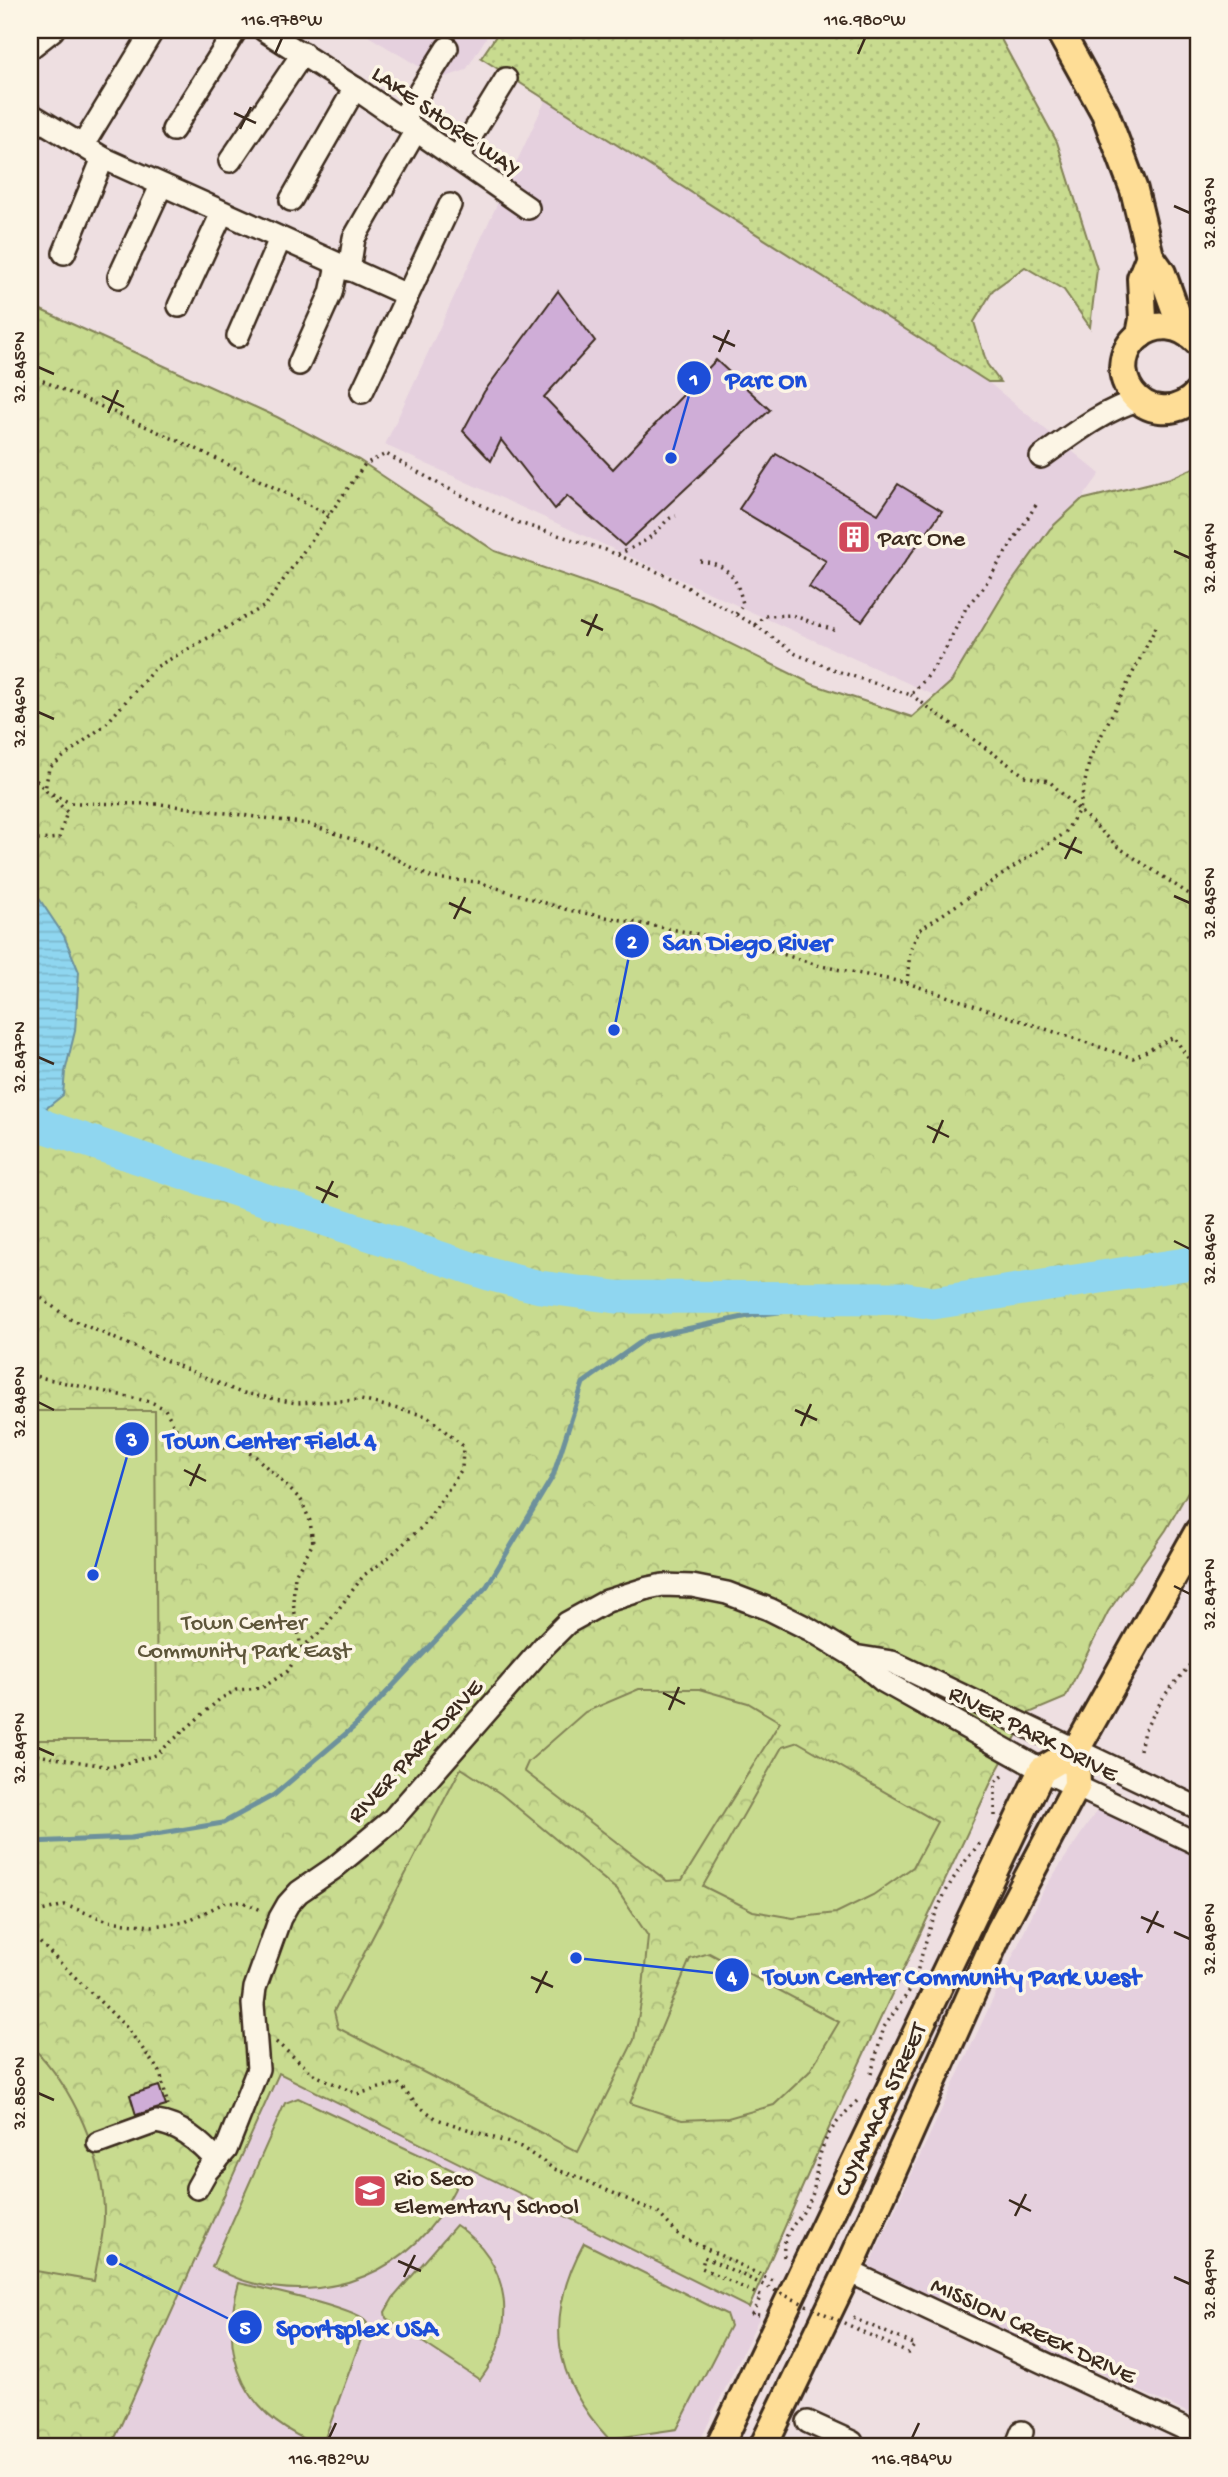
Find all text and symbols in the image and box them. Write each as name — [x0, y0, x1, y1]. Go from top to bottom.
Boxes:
text: 116.978°W — [241, 11, 322, 32]
text: 116.980°W — [823, 11, 906, 32]
street label: LAKE SHORE WAY — [365, 61, 525, 185]
text: 32.843°N — [1201, 177, 1222, 250]
text: 32.845°N — [11, 331, 32, 404]
callout: Parc On — [677, 355, 821, 402]
text: Parc On — [724, 367, 807, 398]
text: 1 — [689, 369, 698, 394]
building icon: Parc One — [835, 518, 873, 556]
text: 32.844°N — [1201, 523, 1222, 594]
place label: Parc One — [877, 526, 966, 555]
text: 32.846°N — [11, 676, 32, 749]
text: 32.845°N — [1201, 867, 1222, 940]
callout: San Diego River — [614, 917, 846, 964]
text: San Diego River — [663, 930, 834, 961]
text: 2 — [627, 932, 638, 957]
text: 32.847°N — [11, 1021, 32, 1094]
text: 32.846°N — [1201, 1213, 1222, 1286]
text: 32.848°N — [11, 1366, 32, 1439]
callout: Town Center Field 4 — [114, 1415, 391, 1462]
text: Town Center Field 4 — [161, 1428, 377, 1459]
text: 3 — [126, 1430, 138, 1455]
text: 32.847°N — [1201, 1558, 1222, 1631]
park label: Town Center Community Park East — [137, 1610, 353, 1667]
street label: RIVER PARK DRIVE — [343, 1674, 491, 1830]
street label: RIVER PARK DRIVE — [943, 1680, 1123, 1791]
text: 32.849°N — [11, 1712, 32, 1785]
text: 32.848°N — [1201, 1903, 1222, 1976]
callout: Town Center Community Park West — [715, 1952, 1155, 1999]
text: Town Center Community Park West — [761, 1964, 1143, 1995]
text: 4 — [726, 1967, 738, 1992]
street label: CUYAMACA STREET — [829, 2018, 936, 2202]
text: 32.850°N — [11, 2056, 32, 2131]
place label: Rio Seco Elementary School — [394, 2166, 579, 2223]
school or university icon: Rio Seco Elementary School — [351, 2172, 389, 2210]
text: 32.849°N — [1201, 2248, 1222, 2321]
street label: MISSION CREEK DRIVE — [925, 2272, 1141, 2393]
callout: Sportsplex USA — [227, 2304, 452, 2351]
text: Sportsplex USA — [276, 2316, 440, 2347]
text: 5 — [239, 2318, 251, 2343]
text: 116.982°W — [288, 2450, 369, 2471]
text: 116.984°W — [871, 2450, 952, 2471]

